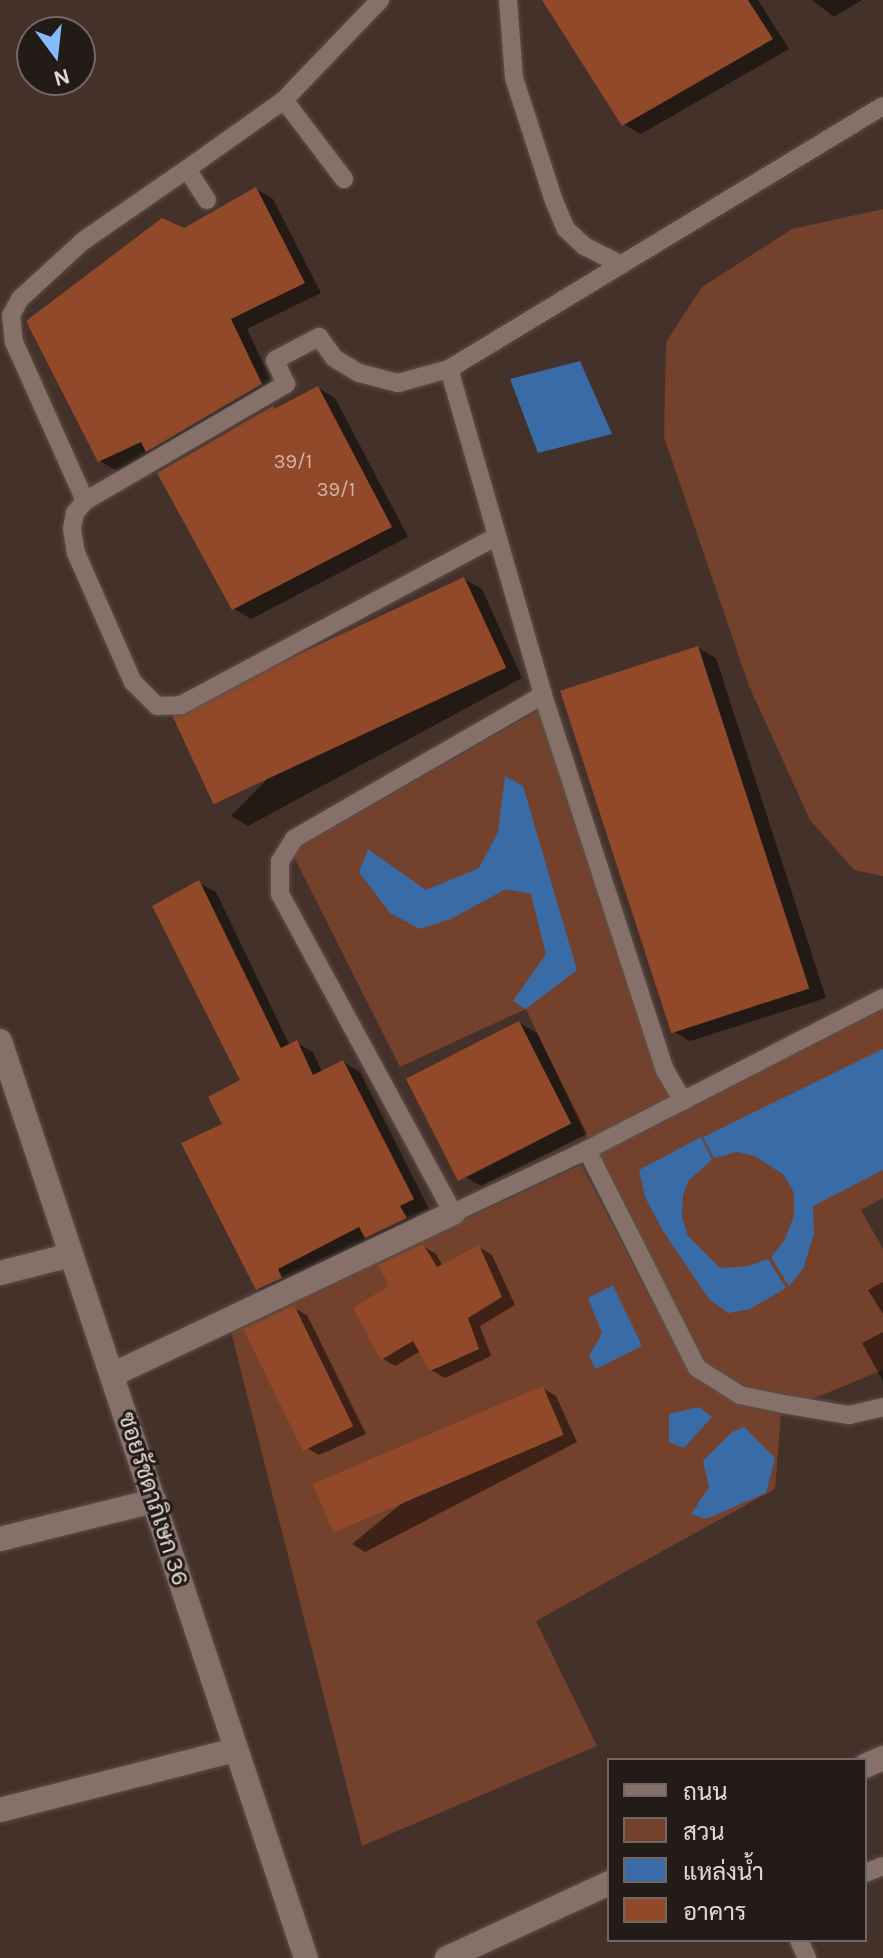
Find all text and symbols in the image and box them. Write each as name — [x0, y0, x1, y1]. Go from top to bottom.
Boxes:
north arrow — [16, 16, 96, 96]
text: N — [51, 63, 73, 92]
house number: 39/1 — [274, 449, 312, 473]
house number: 39/1 — [317, 477, 355, 501]
street label: ซอยรัชดาภิเษก 36 — [111, 1409, 195, 1589]
legend — [607, 1758, 867, 1942]
text: ถนน — [683, 1778, 728, 1806]
text: สวน — [683, 1818, 725, 1846]
text: แหล่งน้ำ — [683, 1858, 764, 1886]
text: อาคาร — [683, 1898, 746, 1926]

